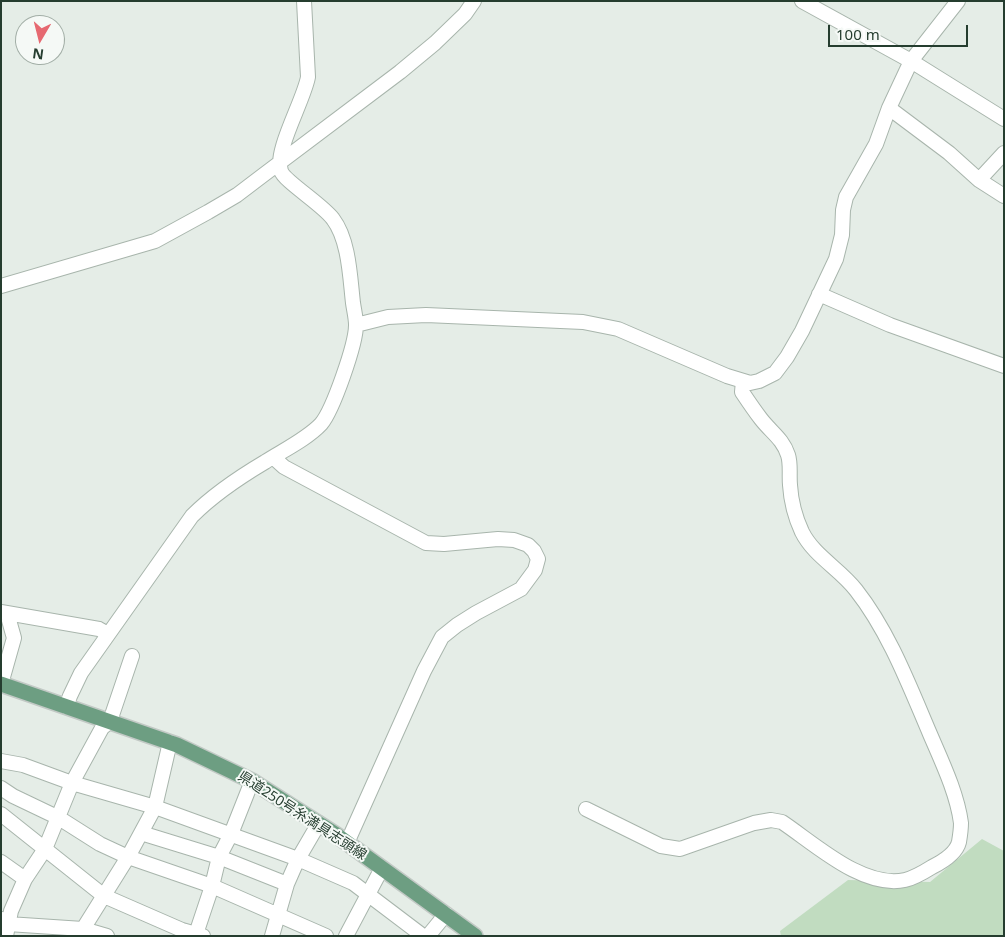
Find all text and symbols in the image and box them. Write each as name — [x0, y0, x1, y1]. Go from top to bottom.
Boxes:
north arrow — [15, 15, 65, 65]
scale bar — [830, 15, 970, 47]
text: 100 m — [836, 24, 880, 44]
text: N — [31, 44, 45, 65]
street label: 県道250号糸満具志頭線 — [235, 768, 369, 864]

